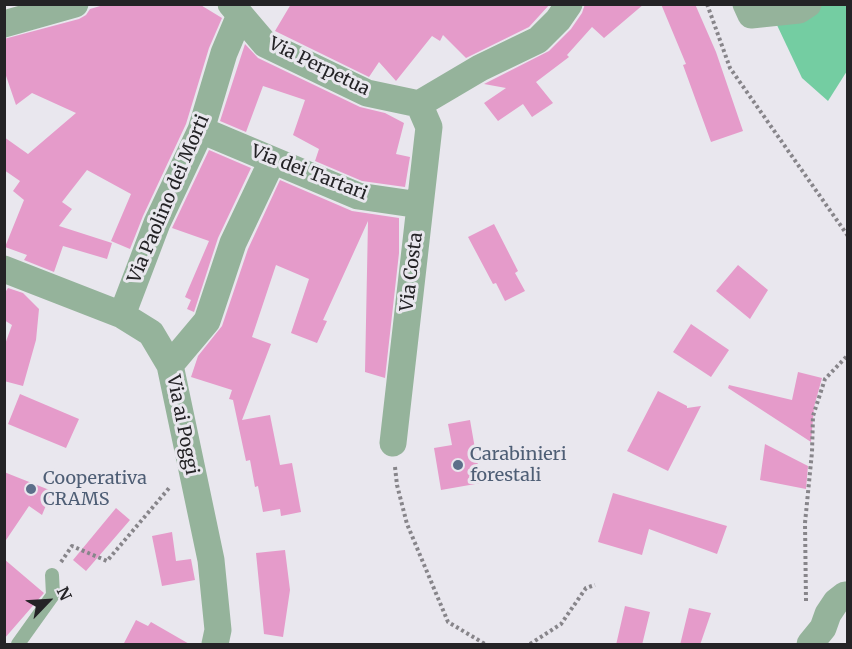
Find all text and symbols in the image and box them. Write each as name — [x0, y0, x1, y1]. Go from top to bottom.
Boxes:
street label: Via Perpetua — [265, 33, 373, 101]
street label: Via Paolino dei Morti — [124, 112, 214, 286]
street label: Via dei Tartari — [248, 141, 370, 205]
street label: Via Costa — [396, 231, 428, 313]
street label: Via ai Poggi — [162, 373, 202, 477]
place label: Carabinieri forestali — [470, 444, 567, 486]
marker: Carabinieri forestali — [451, 458, 465, 472]
place label: Cooperativa CRAMS — [43, 468, 147, 510]
marker: Cooperativa CRAMS — [24, 482, 38, 496]
north arrow — [18, 571, 78, 631]
text: N — [53, 583, 76, 603]

